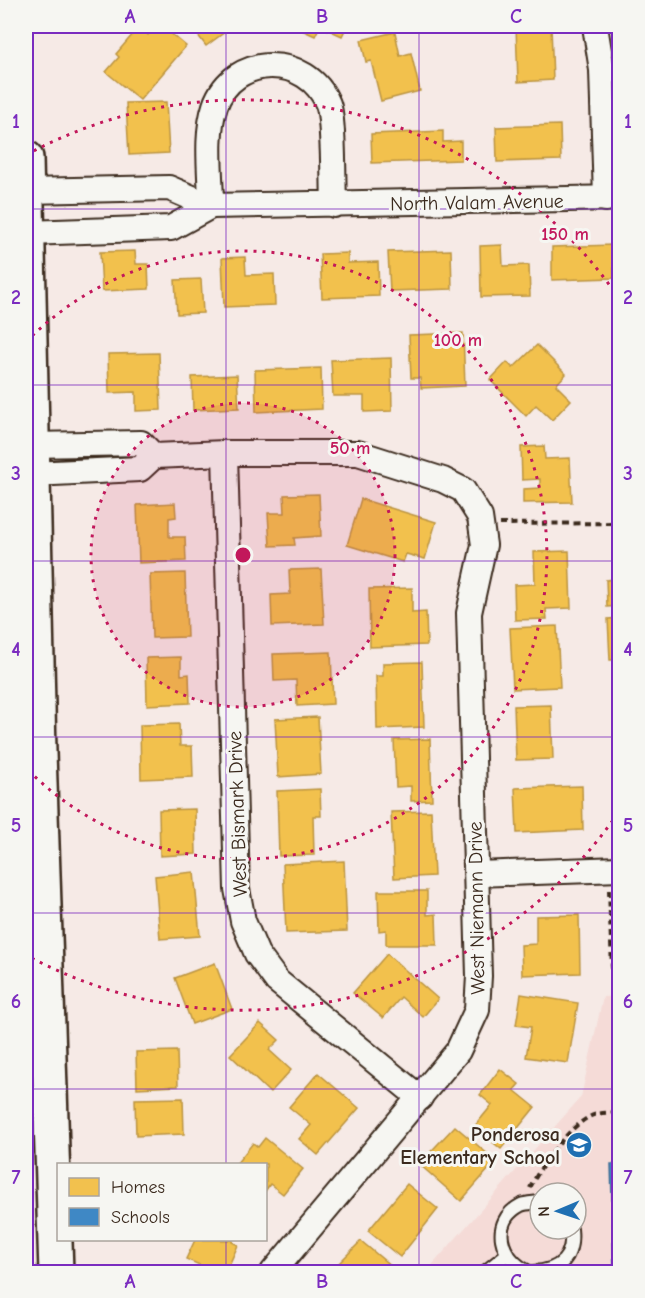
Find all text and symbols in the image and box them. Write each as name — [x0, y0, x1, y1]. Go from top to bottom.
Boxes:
text: A — [124, 5, 136, 28]
text: B — [316, 5, 328, 28]
text: C — [510, 5, 522, 28]
text: 1 — [12, 110, 20, 133]
text: 1 — [624, 110, 632, 133]
street label: North Valam Avenue — [390, 189, 564, 216]
text: 150 m — [541, 224, 589, 245]
text: 2 — [11, 286, 21, 309]
text: 2 — [623, 286, 633, 309]
text: 100 m — [434, 330, 482, 351]
text: 50 m — [330, 438, 370, 459]
text: 3 — [11, 462, 21, 485]
text: 3 — [623, 462, 633, 485]
centre of rings — [233, 545, 253, 565]
text: 4 — [11, 638, 21, 661]
text: 4 — [623, 638, 633, 661]
street label: West Bismark Drive — [223, 731, 252, 897]
text: 5 — [11, 814, 21, 837]
text: 5 — [623, 814, 633, 837]
street label: West Niemann Drive — [463, 821, 490, 995]
text: 6 — [11, 990, 21, 1013]
text: 6 — [623, 990, 633, 1013]
place label: Ponderosa Elementary School — [400, 1123, 560, 1169]
school or university icon: Ponderosa Elementary School — [564, 1130, 594, 1160]
legend — [57, 1163, 267, 1241]
text: 7 — [12, 1166, 21, 1189]
text: 7 — [624, 1166, 633, 1189]
text: Homes — [111, 1177, 165, 1198]
north arrow — [528, 1181, 588, 1241]
text: N — [535, 1206, 553, 1217]
text: Schools — [111, 1207, 170, 1228]
text: A — [124, 1270, 136, 1293]
text: B — [316, 1270, 328, 1293]
text: C — [510, 1270, 522, 1293]

